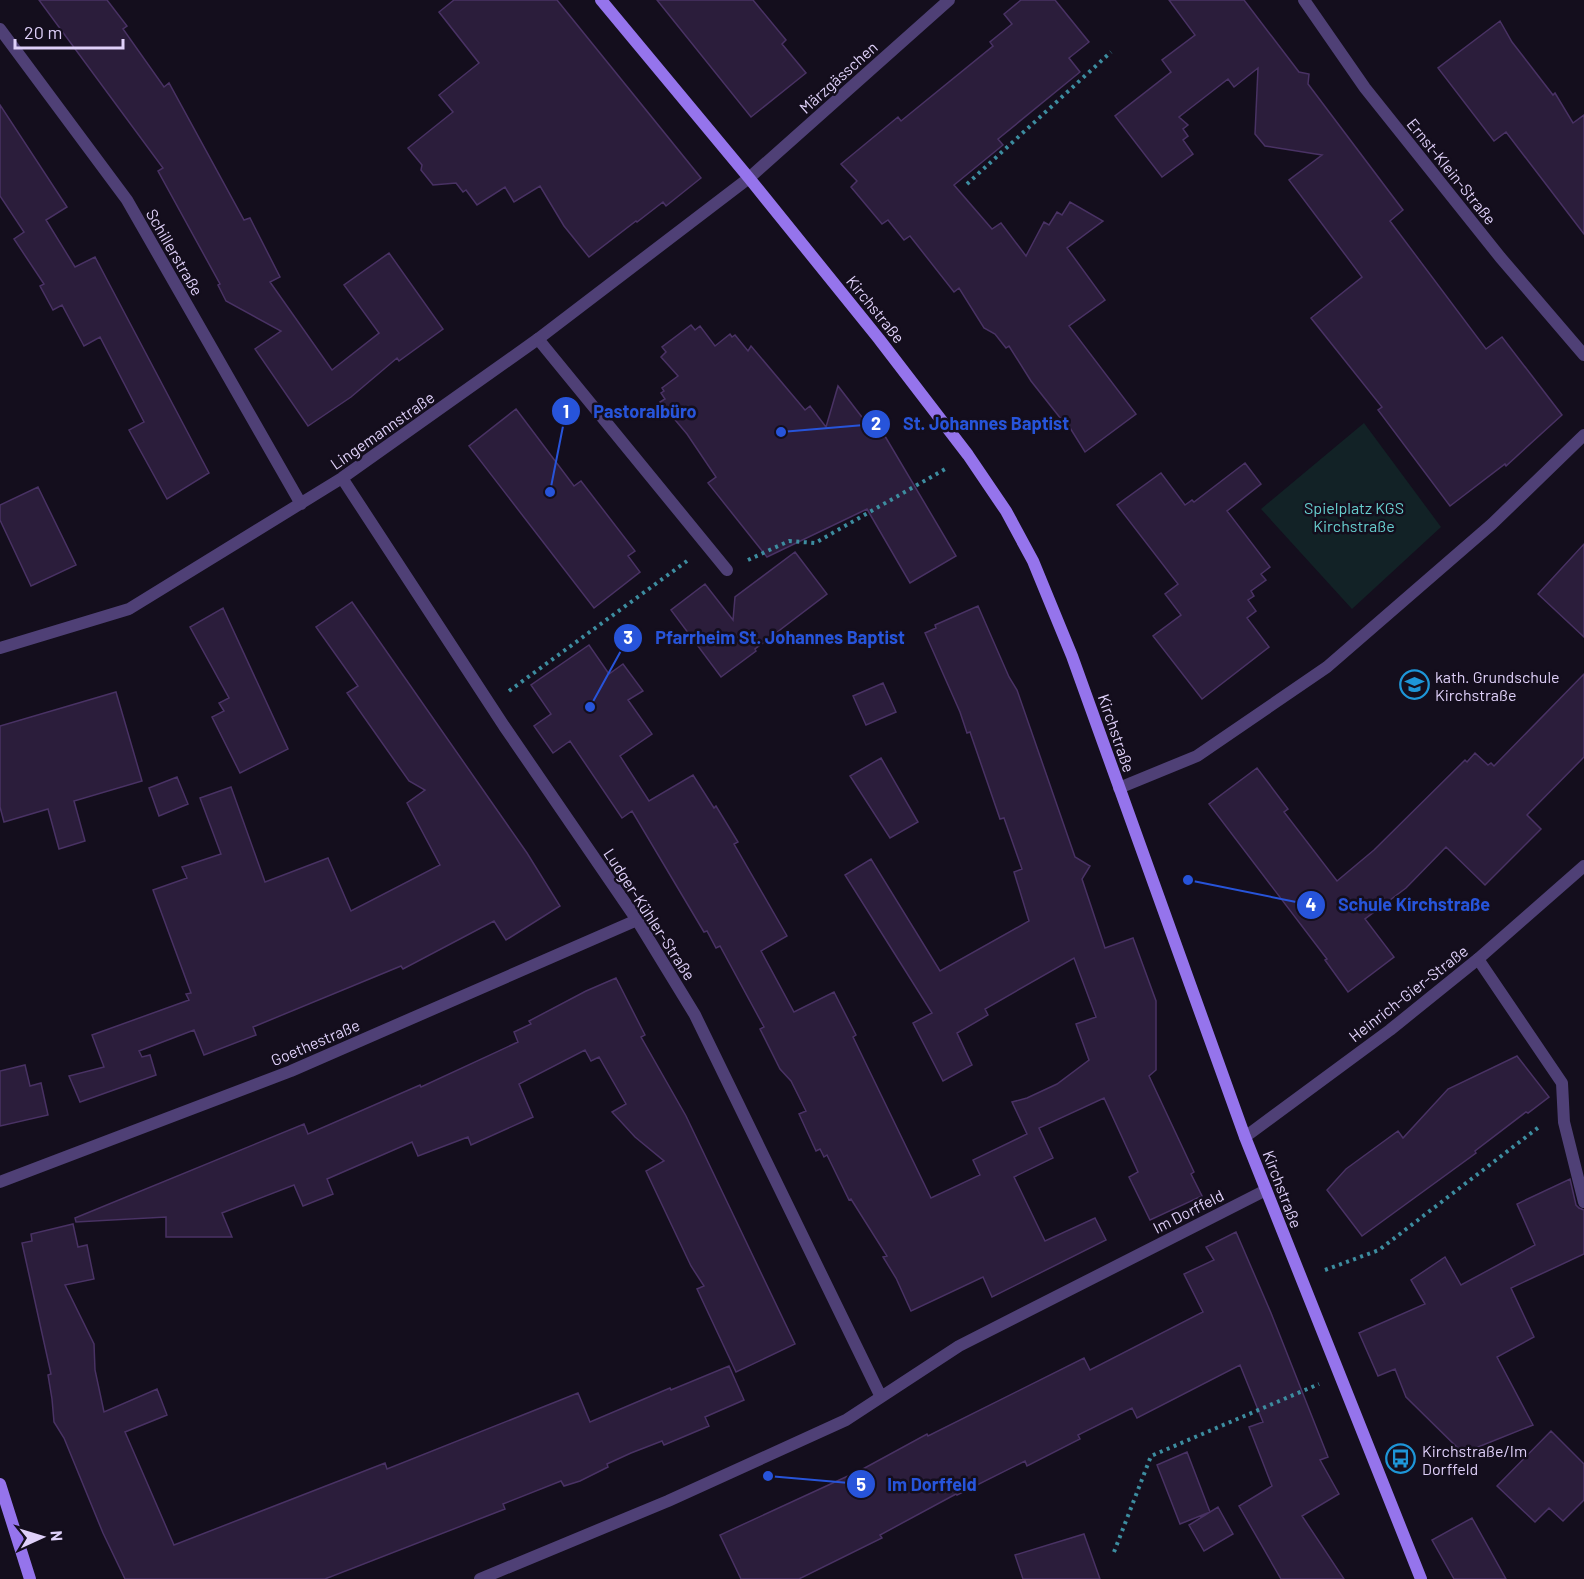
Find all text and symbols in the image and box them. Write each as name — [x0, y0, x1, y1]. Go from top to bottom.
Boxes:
scale bar — [15, 12, 123, 50]
text: 20 m — [24, 21, 62, 43]
street label: Märzgässchen — [795, 37, 881, 117]
street label: Ernst-Klein-Straße — [1403, 114, 1501, 228]
street label: Schillerstraße — [143, 205, 207, 299]
street label: Kirchstraße — [843, 271, 909, 347]
street label: Lingemannstraße — [326, 387, 438, 473]
callout: Pastoralbüro — [551, 393, 709, 429]
text: 1 — [563, 400, 569, 422]
text: Pastoralbüro — [593, 400, 697, 422]
callout: St. Johannes Baptist — [861, 406, 1081, 442]
text: 2 — [871, 412, 881, 434]
text: St. Johannes Baptist — [903, 412, 1069, 434]
park label: Spielplatz KGS Kirchstraße — [1304, 498, 1404, 535]
callout: Pfarrheim St. Johannes Baptist — [613, 620, 916, 656]
text: 3 — [623, 626, 633, 648]
text: Pfarrheim St. Johannes Baptist — [655, 626, 905, 648]
place label: kath. Grundschule Kirchstraße — [1435, 667, 1560, 704]
school or university icon: kath. Grundschule Kirchstraße — [1398, 669, 1430, 701]
street label: Kirchstraße — [1095, 691, 1139, 775]
street label: Ludger-Kühler-Straße — [600, 844, 700, 984]
callout: Schule Kirchstraße — [1296, 887, 1502, 923]
text: 4 — [1306, 893, 1317, 915]
text: Schule Kirchstraße — [1338, 893, 1490, 915]
street label: Heinrich-Gier-Straße — [1345, 941, 1471, 1045]
street label: Goethestraße — [268, 1015, 362, 1069]
street label: Kirchstraße — [1260, 1148, 1306, 1230]
street label: Im Dorffeld — [1149, 1185, 1227, 1237]
place label: Kirchstraße/Im Dorffeld — [1422, 1441, 1527, 1478]
bus stop icon: Kirchstraße/Im Dorffeld — [1385, 1443, 1417, 1475]
callout: Im Dorffeld — [846, 1466, 989, 1502]
text: 5 — [856, 1473, 866, 1495]
text: Im Dorffeld — [887, 1473, 977, 1495]
north arrow — [12, 1507, 72, 1567]
text: N — [48, 1530, 67, 1542]

